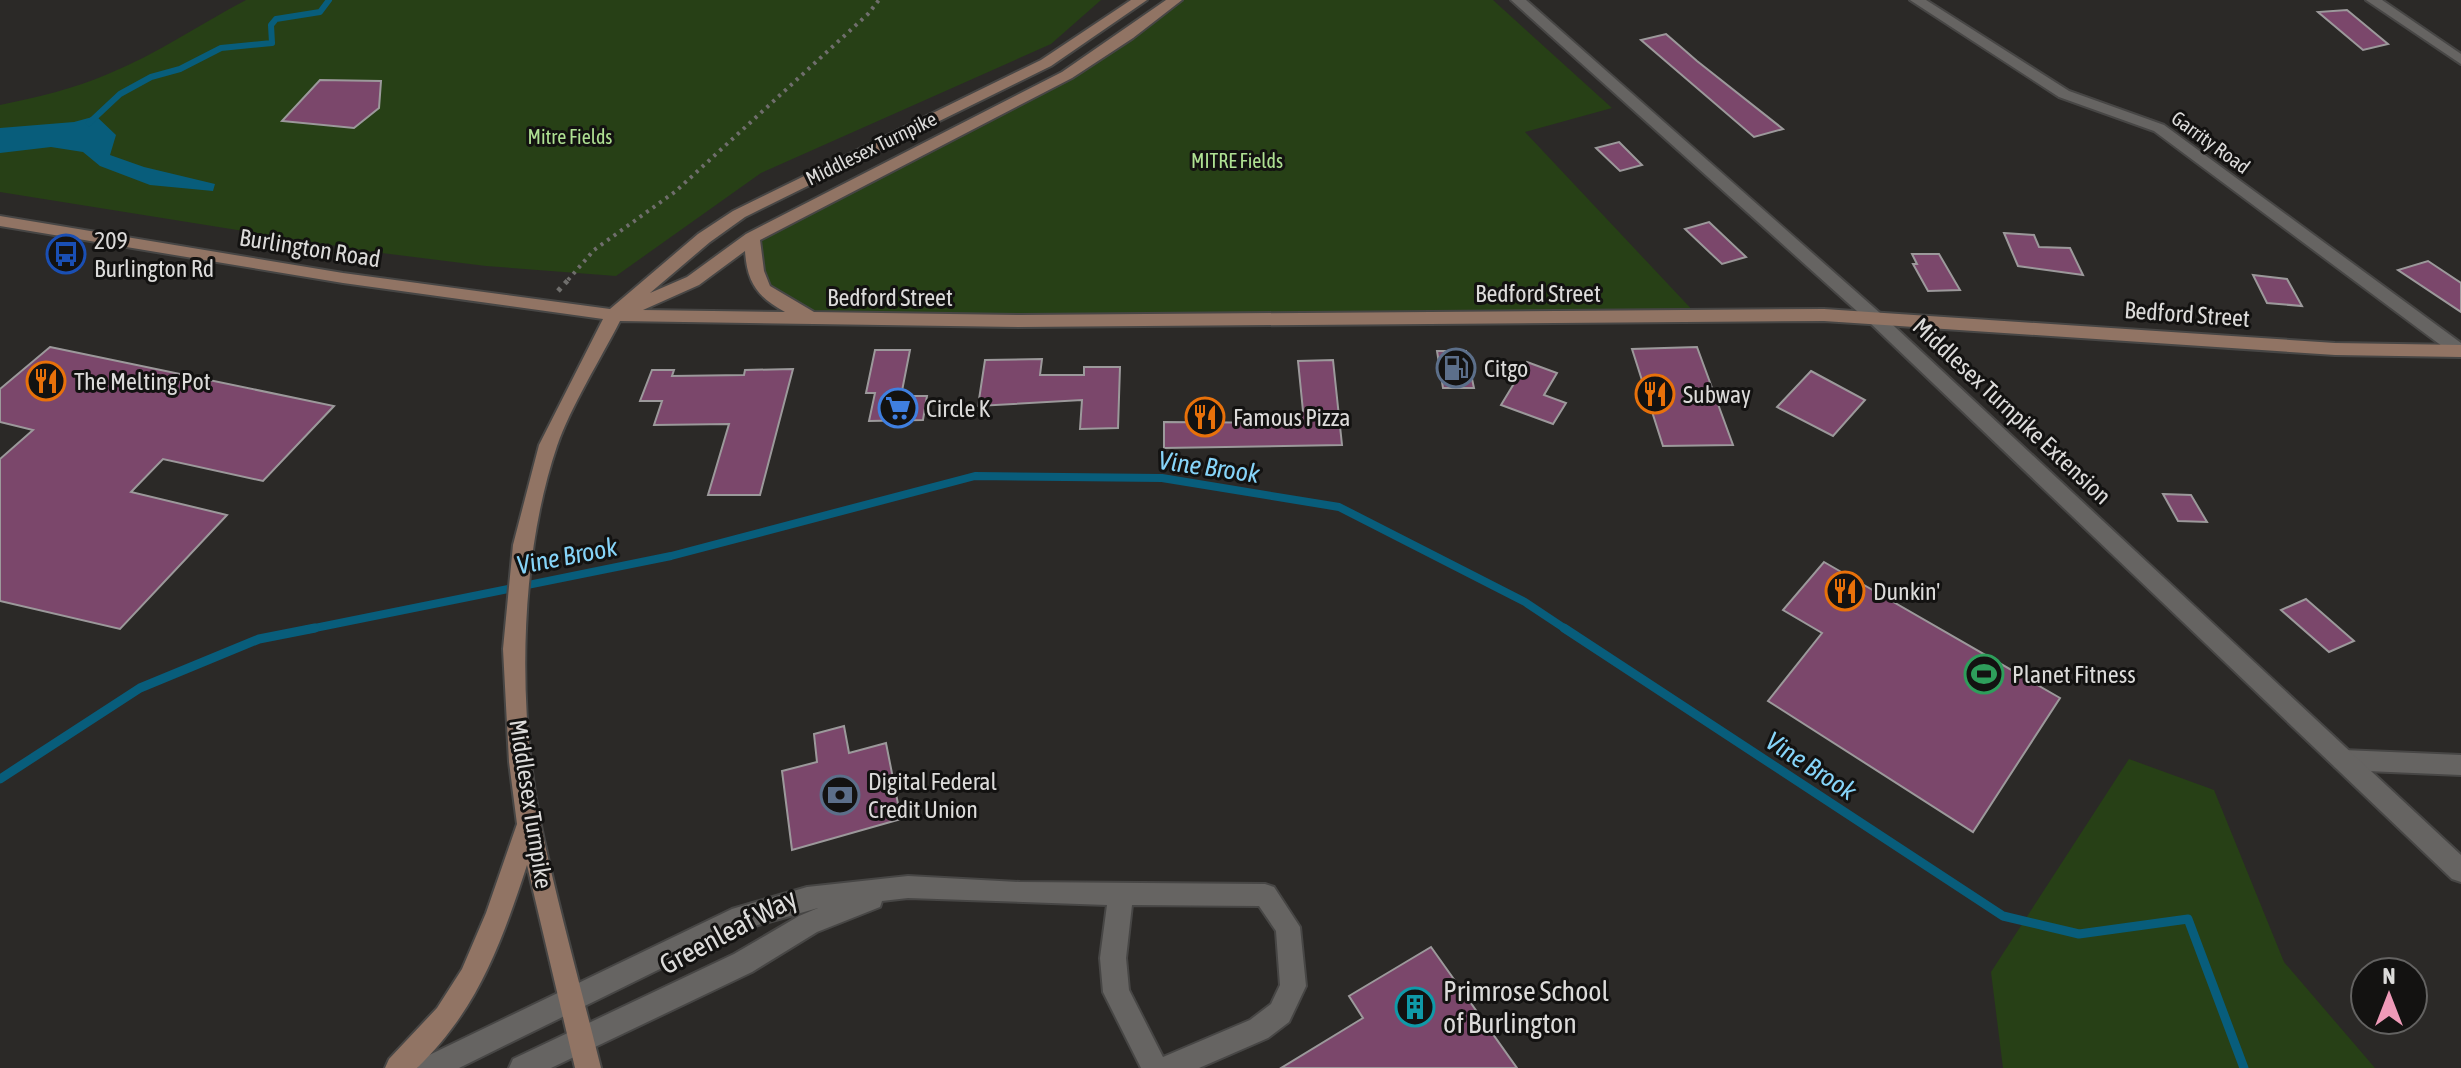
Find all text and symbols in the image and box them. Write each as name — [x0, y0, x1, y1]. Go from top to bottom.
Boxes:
street label: Middlesex Turnpike — [802, 106, 940, 190]
street label: Garrity Road — [2167, 106, 2255, 178]
park label: Mitre Fields — [528, 125, 612, 148]
park label: MITRE Fields — [1191, 149, 1283, 172]
street label: Burlington Road — [237, 224, 383, 272]
place label: 209 Burlington Rd — [94, 227, 214, 282]
bus stop icon: 209 Burlington Rd — [45, 233, 87, 275]
street label: Bedford Street — [1475, 280, 1601, 307]
street label: Bedford Street — [827, 284, 953, 311]
street label: Bedford Street — [2123, 296, 2251, 332]
street label: Middlesex Turnpike Extension — [1908, 312, 2116, 510]
fuel station icon: Citgo — [1435, 347, 1477, 389]
place label: Citgo — [1484, 355, 1528, 382]
restaurant icon: The Melting Pot — [25, 360, 67, 402]
place label: The Melting Pot — [74, 368, 211, 395]
restaurant icon: Subway — [1634, 373, 1676, 415]
place label: Subway — [1683, 381, 1751, 408]
supermarket icon: Circle K — [877, 387, 919, 429]
place label: Circle K — [926, 395, 991, 422]
restaurant icon: Famous Pizza — [1184, 396, 1226, 438]
place label: Famous Pizza — [1233, 404, 1351, 431]
water label: Vine Brook — [1157, 445, 1262, 489]
water label: Vine Brook — [514, 531, 620, 580]
restaurant icon: Dunkin' — [1824, 570, 1866, 612]
place label: Dunkin' — [1873, 578, 1940, 605]
sports icon: Planet Fitness — [1963, 653, 2005, 695]
place label: Planet Fitness — [2012, 661, 2136, 688]
street label: Middlesex Turnpike — [504, 717, 558, 891]
water label: Vine Brook — [1760, 726, 1862, 807]
place label: Digital Federal Credit Union — [868, 768, 998, 823]
bank icon: Digital Federal Credit Union — [819, 774, 861, 816]
street label: Greenleaf Way — [654, 882, 802, 980]
north arrow — [2349, 956, 2429, 1036]
text: N — [2383, 963, 2395, 989]
place label: Primrose School of Burlington — [1443, 975, 1609, 1039]
building icon: Primrose School of Burlington — [1394, 986, 1436, 1028]

